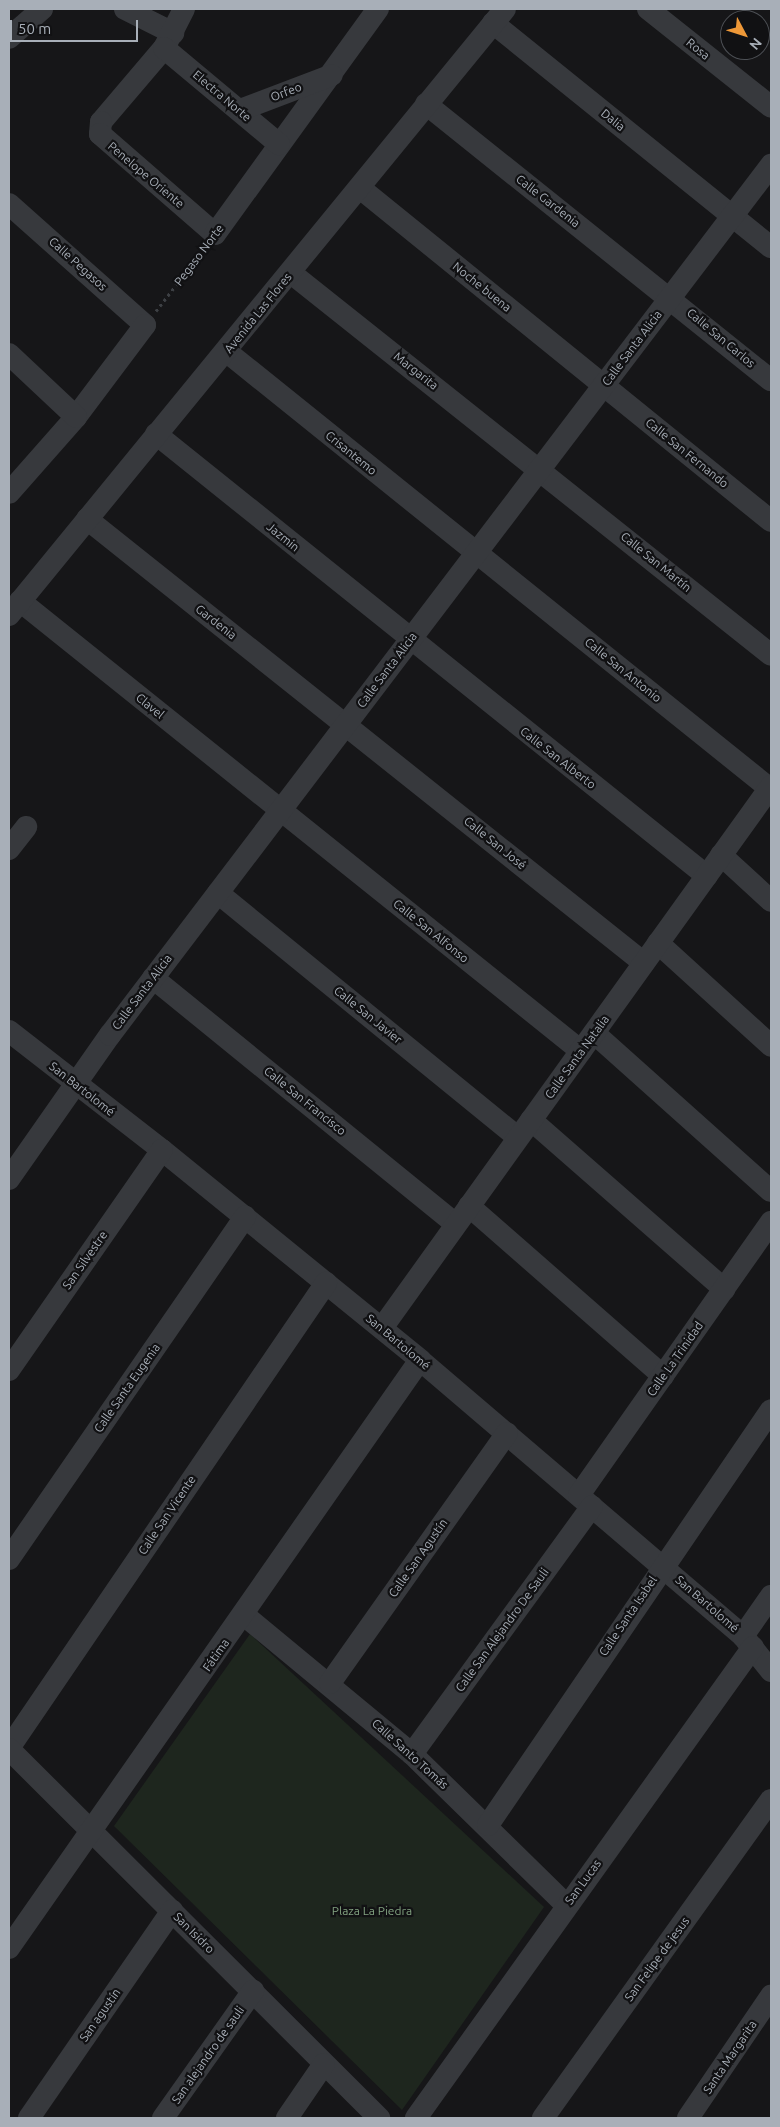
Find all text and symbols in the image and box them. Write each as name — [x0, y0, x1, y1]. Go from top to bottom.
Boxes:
scale bar — [12, 10, 140, 42]
north arrow — [720, 10, 770, 60]
text: 50 m — [18, 20, 51, 37]
street label: Rosa — [683, 35, 713, 63]
text: N — [746, 35, 765, 53]
street label: Electra Norte — [190, 67, 254, 125]
street label: Orfeo — [268, 80, 304, 104]
street label: Dalia — [598, 106, 628, 134]
street label: Penelope Oriente — [105, 139, 187, 211]
street label: Calle Gardenia — [513, 171, 583, 231]
street label: Pegaso Norte — [171, 221, 227, 289]
street label: Calle Pegasos — [46, 234, 110, 294]
street label: Noche buena — [450, 259, 514, 315]
street label: Avenida Las Flores — [221, 270, 295, 356]
street label: Calle San Carlos — [684, 305, 758, 371]
street label: Calle Santa Alicia — [599, 307, 665, 389]
street label: Margarita — [391, 349, 441, 393]
street label: Calle San Fernando — [643, 415, 731, 491]
street label: Crisantemo — [322, 428, 380, 478]
street label: Jazmin — [264, 520, 302, 554]
street label: Calle San Martín — [618, 529, 694, 595]
street label: Gardenia — [193, 601, 239, 643]
street label: Calle Santa Alicia — [354, 629, 420, 711]
street label: Calle San Antonio — [582, 635, 664, 705]
street label: Clavel — [133, 690, 167, 722]
street label: Calle San Alberto — [517, 724, 599, 792]
street label: Calle San José — [461, 813, 529, 873]
street label: Calle San Alfonso — [390, 896, 472, 966]
street label: Calle Santa Alicia — [109, 951, 175, 1033]
street label: Calle San Javier — [331, 983, 405, 1047]
street label: Calle Santa Natalia — [542, 1012, 612, 1102]
street label: San Bartolomé — [46, 1059, 118, 1119]
street label: Calle San Francisco — [261, 1064, 349, 1138]
street label: San Silvestre — [60, 1228, 110, 1292]
street label: San Bartolomé — [363, 1311, 433, 1373]
street label: Calle La Trinidad — [644, 1319, 706, 1399]
street label: Calle Santa Eugenia — [91, 1341, 163, 1435]
street label: Calle San Vicente — [135, 1473, 199, 1557]
street label: Calle San Agustín — [386, 1516, 450, 1600]
street label: Calle San Alejandro De Sauli — [452, 1565, 552, 1695]
street label: Calle Santa Isabel — [596, 1573, 660, 1659]
street label: San Bartolomé — [672, 1573, 742, 1635]
street label: Fátima — [200, 1636, 232, 1674]
street label: Calle Santo Tomás — [369, 1716, 451, 1792]
street label: San Lucas — [562, 1857, 604, 1907]
park label: Plaza La Piedra — [332, 1904, 412, 1918]
street label: San Isidro — [171, 1910, 217, 1956]
street label: San Felipe de jesus — [622, 1914, 692, 2004]
street label: San agustín — [76, 1986, 124, 2044]
street label: San alejandro de sauli — [169, 2003, 247, 2107]
street label: Santa Margarita — [700, 2018, 760, 2096]

